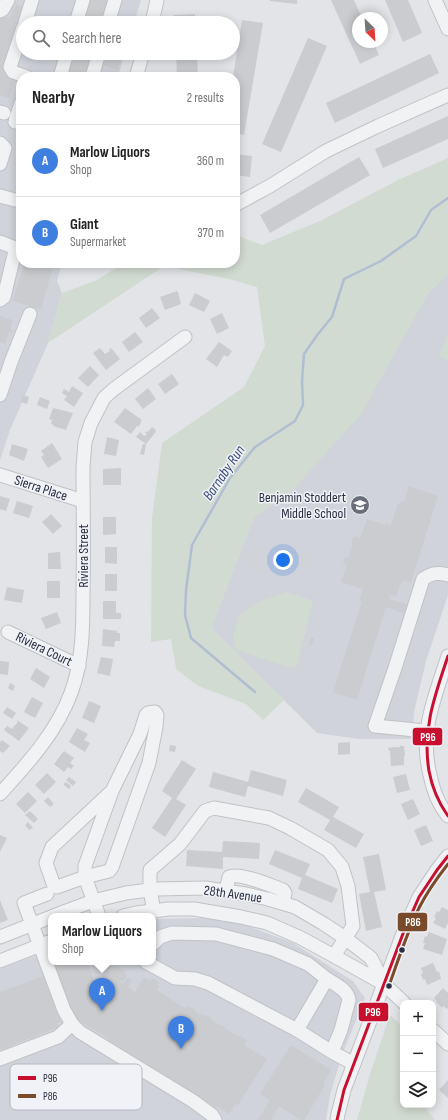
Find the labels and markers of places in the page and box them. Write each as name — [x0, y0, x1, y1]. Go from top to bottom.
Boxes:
place label: Benjamin Stoddert Middle School — [259, 489, 346, 522]
school or university icon: Benjamin Stoddert Middle School — [349, 494, 371, 516]
unlabelled marker — [397, 945, 407, 955]
pin: A — [89, 978, 115, 1011]
unlabelled marker — [384, 981, 394, 991]
pin: B — [168, 1016, 194, 1049]

